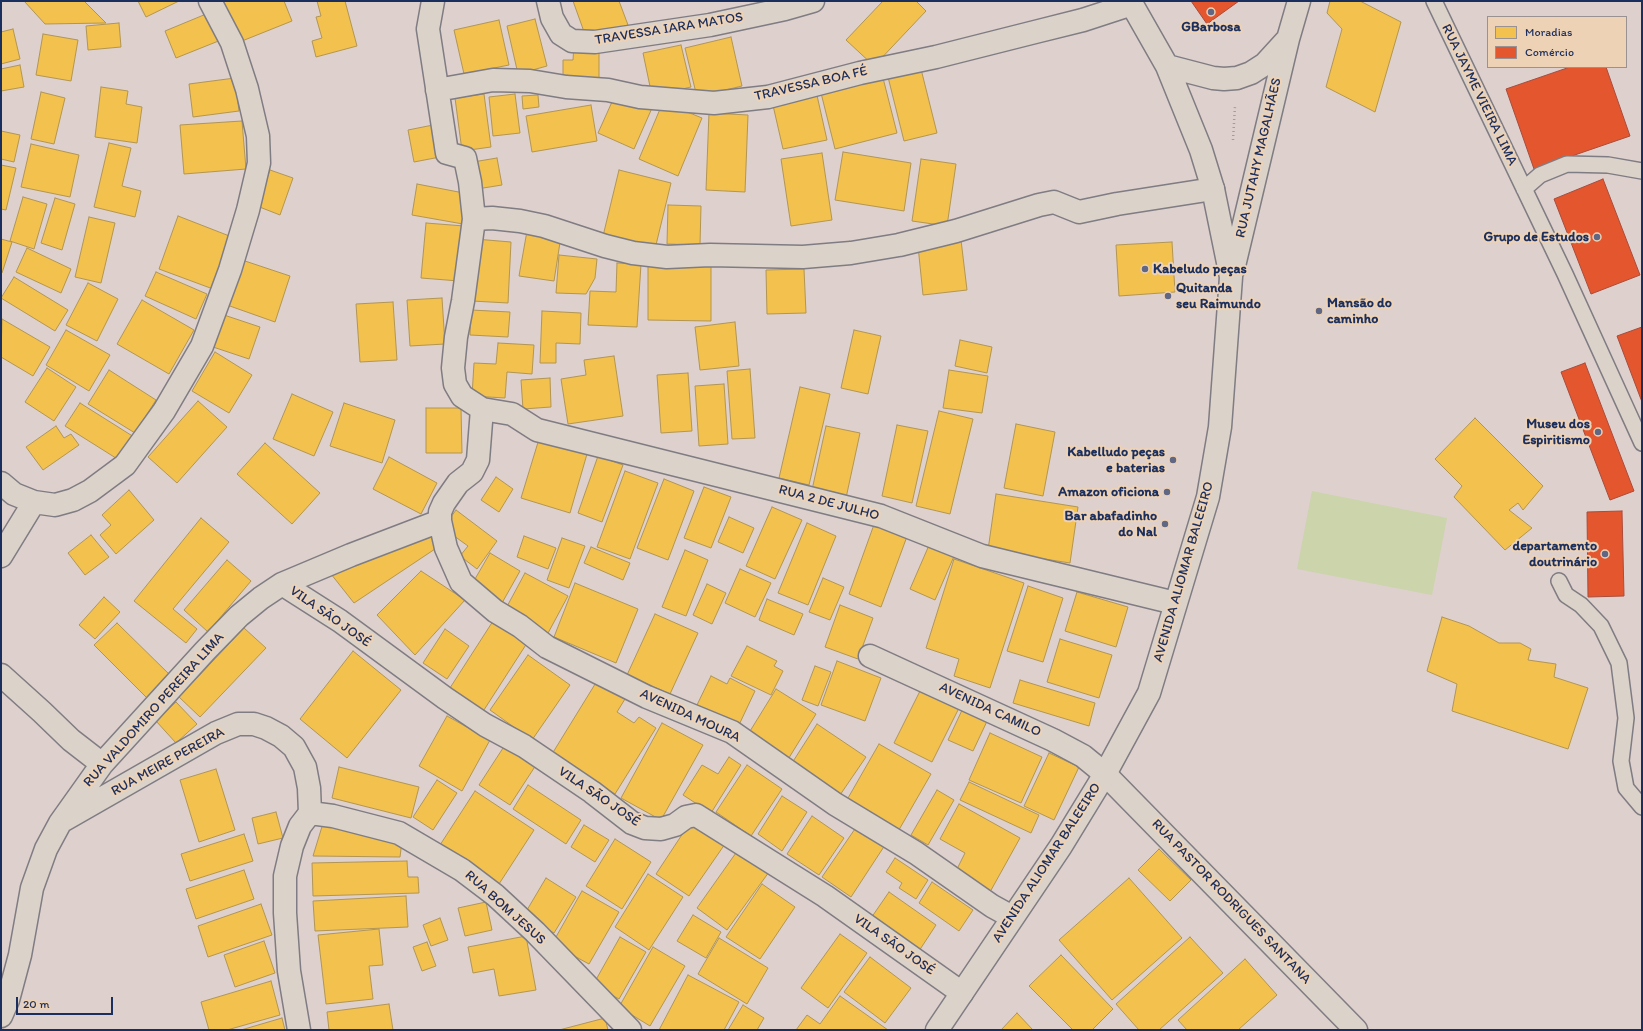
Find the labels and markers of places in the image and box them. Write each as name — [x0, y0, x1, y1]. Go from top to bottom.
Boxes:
marker: GBarbosa — [1206, 7, 1216, 17]
place label: GBarbosa — [1181, 19, 1241, 35]
place label: Grupo de Estudos — [1483, 229, 1589, 245]
marker: Grupo de Estudos — [1592, 232, 1602, 242]
place label: Kabeludo peças — [1153, 261, 1247, 277]
marker: Kabeludo peças — [1140, 264, 1150, 274]
place label: Quitanda seu Raimundo — [1176, 280, 1261, 312]
marker: Quitanda seu Raimundo — [1163, 291, 1173, 301]
place label: Mansão do caminho — [1327, 295, 1392, 328]
marker: Mansão do caminho — [1314, 306, 1324, 316]
place label: Museu dos Espiritismo — [1522, 416, 1590, 448]
marker: Museu dos Espiritismo — [1593, 427, 1603, 437]
place label: Kabelludo peças e baterias — [1067, 444, 1165, 476]
marker: Kabelludo peças e baterias — [1168, 455, 1178, 465]
place label: Amazon oficiona — [1058, 484, 1159, 500]
marker: Amazon oficiona — [1162, 487, 1172, 497]
place label: Bar abafadinho do Nal — [1065, 508, 1157, 540]
marker: Bar abafadinho do Nal — [1160, 519, 1170, 529]
place label: departamento doutrinário — [1513, 538, 1597, 570]
marker: departamento doutrinário — [1600, 549, 1610, 559]

